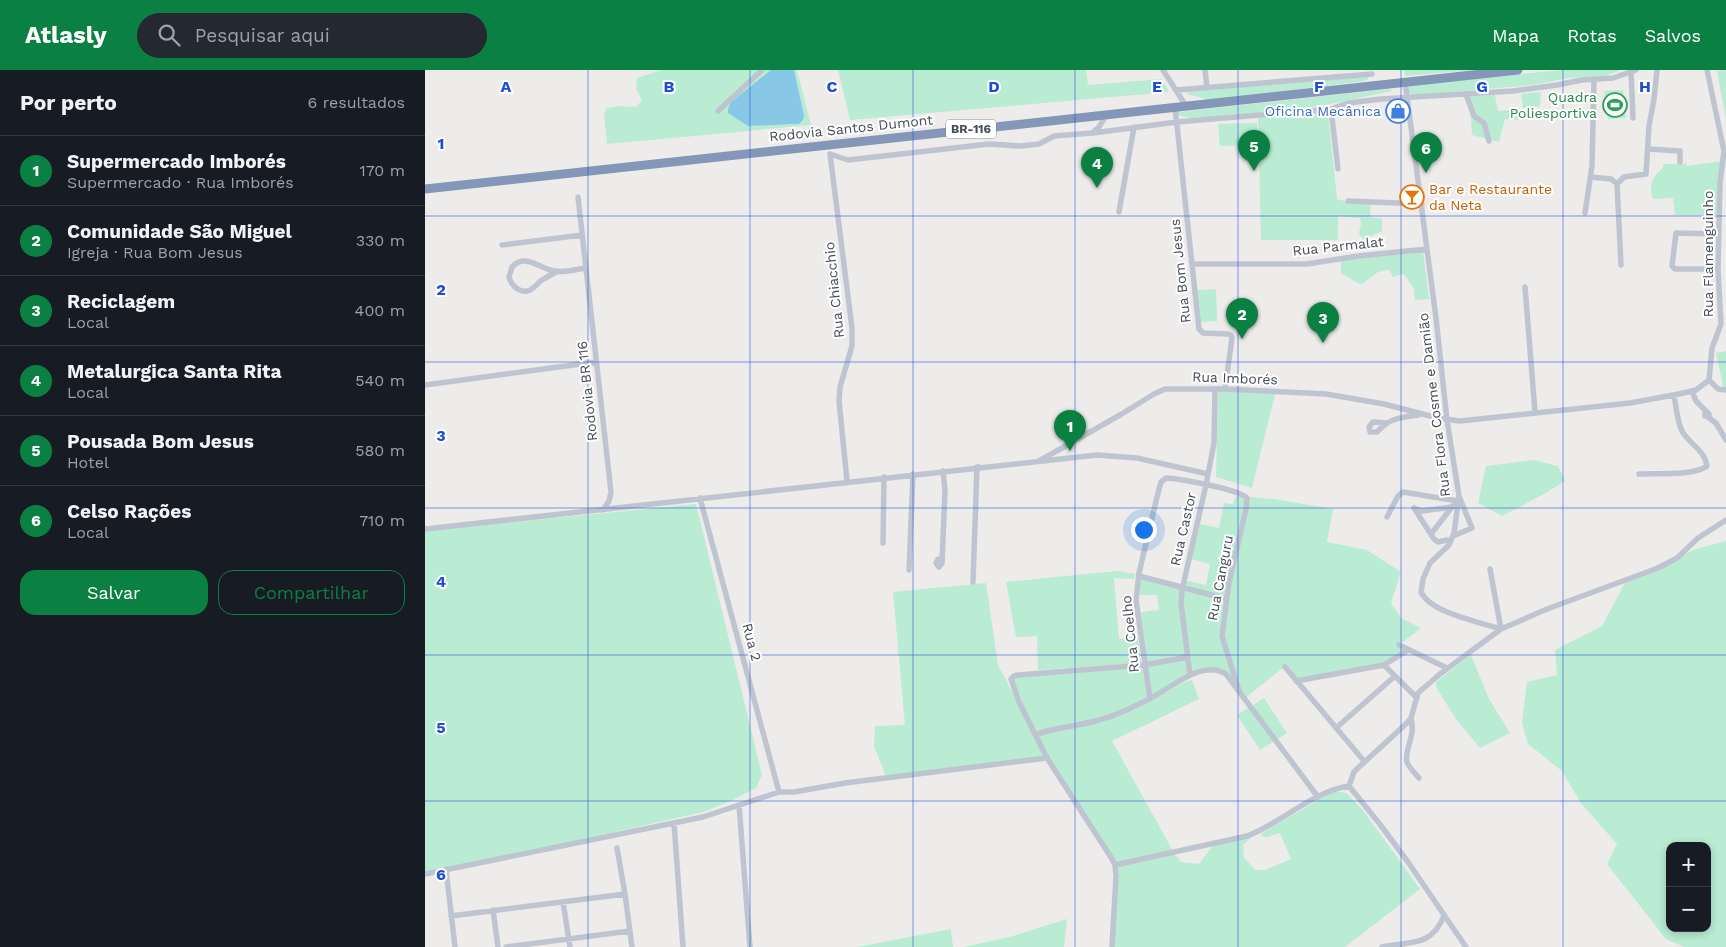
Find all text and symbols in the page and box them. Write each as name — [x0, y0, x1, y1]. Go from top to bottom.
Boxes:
search box — [137, 13, 487, 58]
text: Atlasly — [25, 21, 107, 49]
icon: search — [155, 21, 183, 49]
text: Pesquisar aqui — [195, 24, 330, 47]
text: Mapa — [1492, 25, 1539, 46]
text: Rotas — [1567, 25, 1617, 46]
text: Salvos — [1645, 25, 1701, 46]
text: A — [501, 77, 512, 96]
text: B — [664, 77, 675, 96]
text: C — [827, 77, 838, 96]
text: D — [988, 77, 1000, 96]
text: E — [1152, 77, 1162, 96]
text: F — [1314, 77, 1324, 96]
text: G — [1476, 77, 1488, 96]
text: H — [1639, 77, 1651, 96]
place label: Quadra Poliesportiva — [1510, 89, 1597, 121]
text: Por perto — [20, 90, 117, 115]
sports icon: Quadra Poliesportiva — [1602, 92, 1628, 118]
text: 6 resultados — [308, 93, 405, 112]
shop icon: Oficina Mecânica — [1385, 98, 1411, 124]
place label: Oficina Mecânica — [1265, 103, 1381, 119]
street label: Rodovia Santos Dumont — [768, 111, 934, 145]
road number: BR-116 — [946, 120, 996, 138]
pin: 5 — [1238, 130, 1270, 171]
pin: 6 — [1410, 132, 1442, 173]
text: 1 — [438, 134, 444, 153]
pin: 4 — [1081, 147, 1113, 188]
text: Supermercado Imborés — [67, 150, 286, 173]
text: 1 — [33, 161, 39, 180]
text: 170 m — [359, 161, 405, 180]
text: Supermercado · Rua Imborés — [67, 173, 294, 192]
place label: Bar e Restaurante da Neta — [1429, 181, 1552, 213]
bar icon: Bar e Restaurante da Neta — [1399, 184, 1425, 210]
street label: Rua Flamenguinho — [1700, 191, 1716, 317]
street label: Rua Bom Jesus — [1167, 218, 1193, 324]
text: Comunidade São Miguel — [67, 220, 292, 243]
text: 2 — [31, 231, 41, 250]
text: 330 m — [356, 231, 405, 250]
street label: Rua Parmalat — [1292, 233, 1384, 259]
street label: Rua Chiacchio — [821, 241, 847, 339]
text: Igreja · Rua Bom Jesus — [67, 243, 243, 262]
text: 2 — [436, 280, 446, 299]
text: Reciclagem — [67, 290, 175, 313]
pin: 2 — [1226, 298, 1258, 339]
text: 3 — [31, 301, 41, 320]
text: 400 m — [355, 301, 405, 320]
pin: 3 — [1307, 302, 1339, 343]
street label: Rua Flora Cosme e Damião — [1415, 312, 1453, 498]
text: Local — [67, 313, 109, 332]
street label: Rodovia BR 116 — [574, 340, 600, 442]
text: Metalurgica Santa Rita — [67, 360, 281, 383]
street label: Rua Imborés — [1192, 369, 1278, 387]
text: 4 — [31, 371, 41, 390]
text: 540 m — [355, 371, 405, 390]
text: Local — [67, 383, 109, 402]
pin: 1 — [1054, 410, 1086, 451]
text: 3 — [436, 426, 446, 445]
text: Pousada Bom Jesus — [67, 430, 254, 453]
text: 5 — [31, 441, 41, 460]
text: 580 m — [355, 441, 405, 460]
text: Hotel — [67, 453, 109, 472]
street label: Rua Castor — [1167, 490, 1199, 567]
text: Celso Rações — [67, 500, 191, 523]
text: 6 — [31, 511, 41, 530]
text: 710 m — [359, 511, 405, 530]
your location — [1131, 517, 1157, 543]
text: Local — [67, 523, 109, 542]
street label: Rua Canguru — [1204, 534, 1236, 622]
button: Salvar — [20, 570, 208, 615]
button: Compartilhar — [218, 570, 405, 615]
text: 4 — [436, 572, 446, 591]
street label: Rua Coelho — [1118, 595, 1142, 673]
street label: Rua 2 — [739, 621, 765, 663]
text: 5 — [436, 718, 446, 737]
map controls — [1666, 842, 1711, 932]
button: + — [1666, 842, 1711, 887]
text: 6 — [436, 865, 446, 884]
button: − — [1666, 887, 1711, 932]

